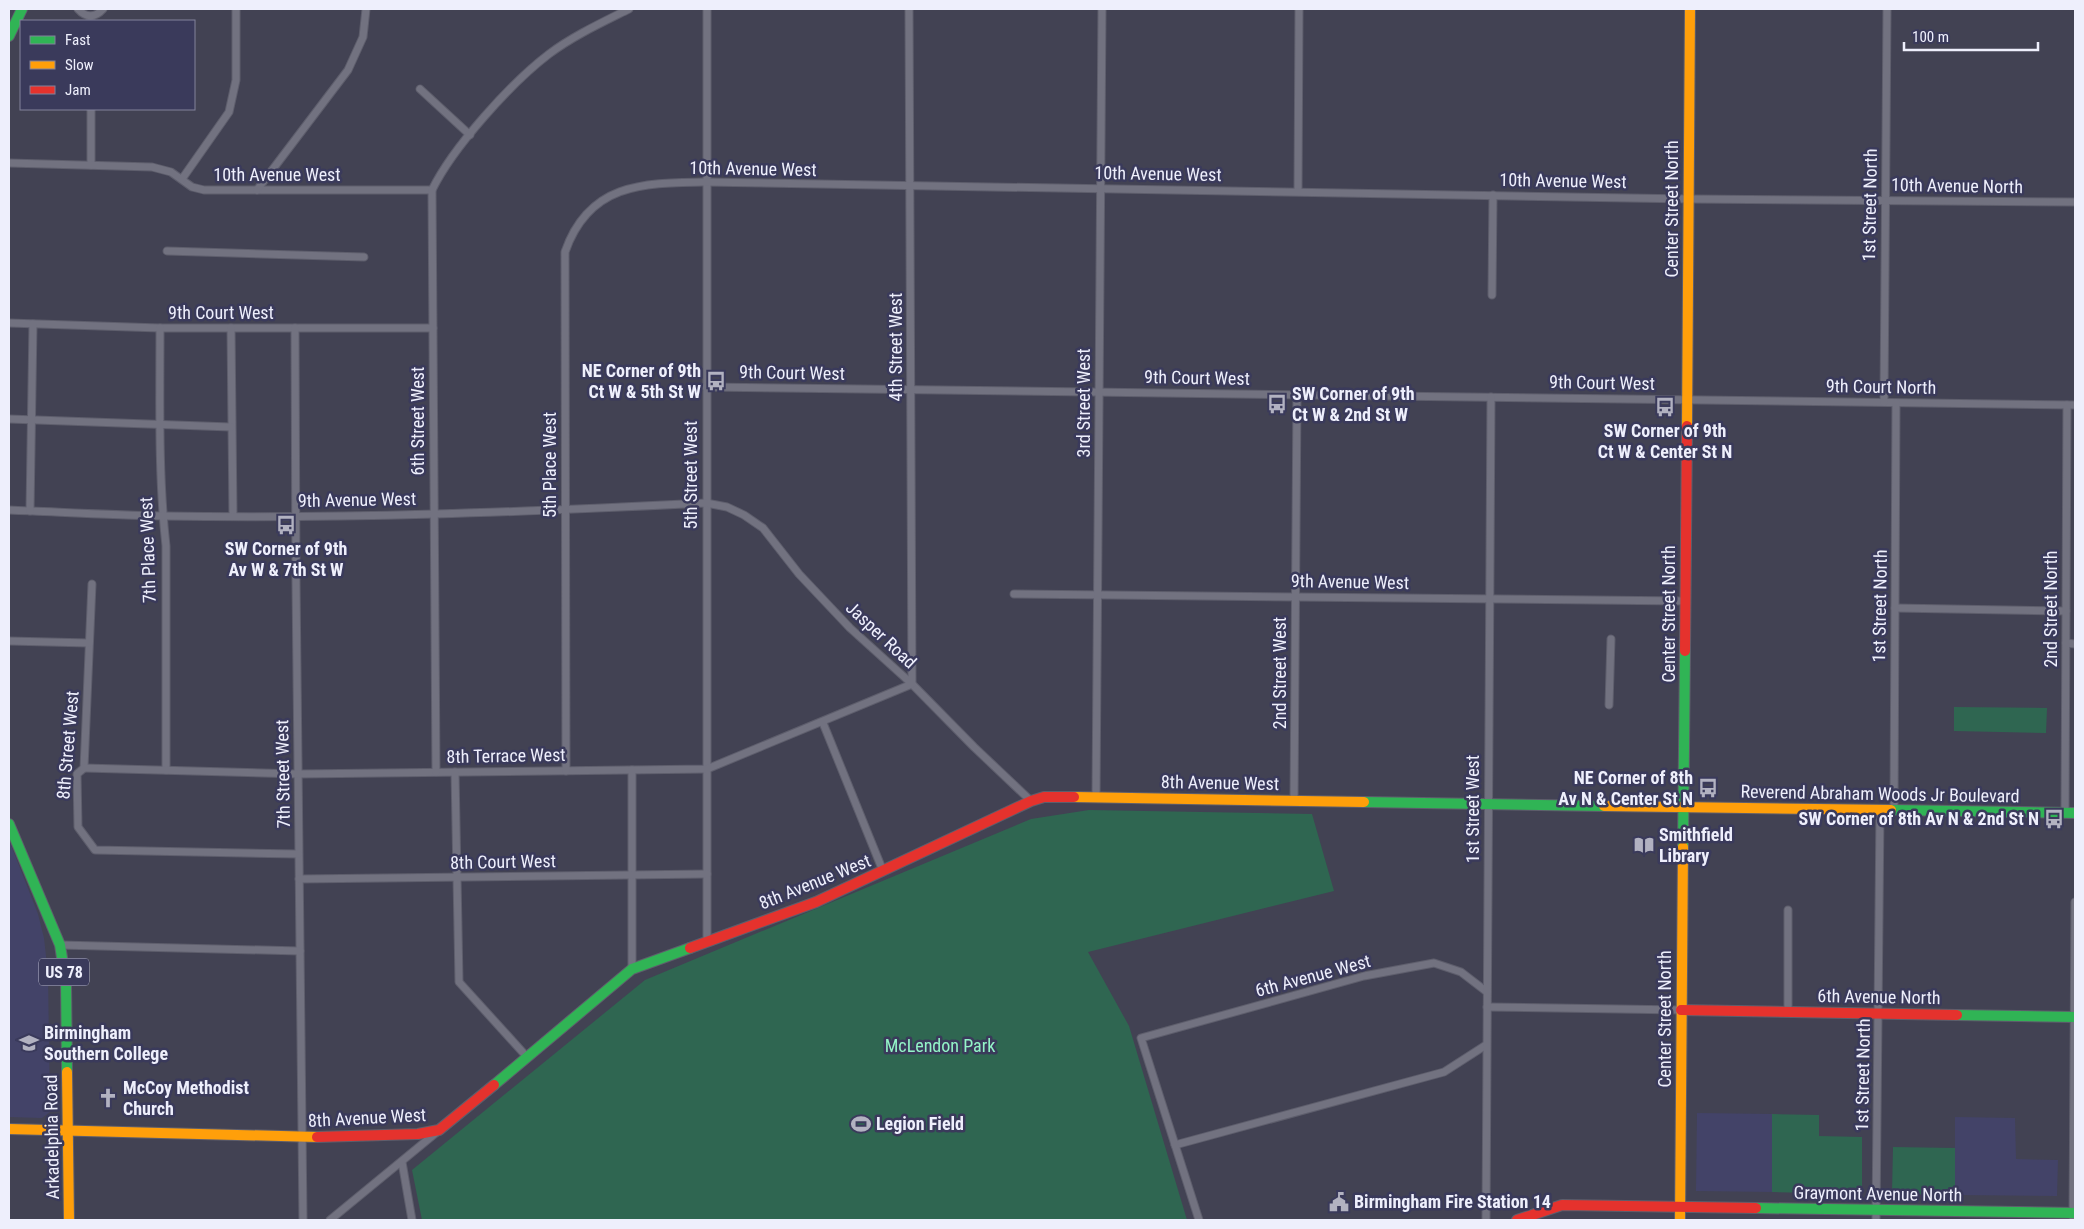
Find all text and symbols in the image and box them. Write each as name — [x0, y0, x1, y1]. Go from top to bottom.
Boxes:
legend — [20, 20, 195, 110]
scale bar — [1904, 20, 2038, 52]
text: 100 m — [1912, 28, 1949, 46]
text: Fast — [65, 31, 90, 49]
text: Slow — [65, 56, 94, 74]
text: Jam — [65, 81, 91, 99]
street label: Center Street North — [1661, 140, 1682, 278]
street label: 1st Street North — [1858, 148, 1881, 262]
street label: 10th Avenue West — [689, 157, 817, 180]
street label: 10th Avenue West — [1094, 162, 1222, 185]
street label: 10th Avenue West — [213, 164, 341, 185]
street label: 10th Avenue West — [1499, 169, 1627, 192]
street label: 10th Avenue North — [1891, 174, 2023, 197]
street label: 4th Street West — [885, 293, 906, 401]
street label: 9th Court West — [168, 302, 274, 323]
street label: 3rd Street West — [1073, 349, 1094, 457]
place label: NE Corner of 9th Ct W & 5th St W — [582, 360, 702, 402]
street label: 9th Court West — [739, 361, 845, 384]
street label: 9th Court West — [1144, 366, 1250, 389]
street label: 6th Street West — [407, 367, 428, 475]
bus stop icon: NE Corner of 9th Ct W & 5th St W — [705, 370, 727, 392]
street label: 9th Court West — [1549, 371, 1655, 394]
street label: 9th Court North — [1826, 375, 1936, 398]
place label: SW Corner of 9th Ct W & 2nd St W — [1292, 383, 1415, 425]
bus stop icon: SW Corner of 9th Ct W & 2nd St W — [1266, 393, 1288, 415]
bus stop icon: SW Corner of 9th Ct W & Center St N — [1654, 396, 1676, 418]
street label: 5th Place West — [539, 412, 560, 518]
place label: SW Corner of 9th Ct W & Center St N — [1598, 420, 1732, 462]
street label: 5th Street West — [680, 421, 701, 529]
street label: 9th Avenue West — [298, 488, 416, 511]
street label: 7th Place West — [135, 497, 160, 603]
bus stop icon: SW Corner of 9th Av W & 7th St W — [275, 514, 297, 536]
place label: SW Corner of 9th Av W & 7th St W — [225, 538, 347, 580]
street label: Center Street North — [1658, 545, 1679, 683]
street label: 1st Street North — [1868, 549, 1891, 663]
street label: 2nd Street North — [2040, 550, 2061, 668]
street label: 9th Avenue West — [1291, 570, 1409, 593]
street label: Jasper Road — [842, 597, 921, 673]
street label: 2nd Street West — [1269, 617, 1290, 729]
street label: 8th Street West — [52, 690, 83, 800]
street label: 7th Street West — [271, 719, 294, 829]
street label: 8th Terrace West — [446, 744, 566, 767]
street label: 1st Street West — [1462, 755, 1483, 863]
place label: NE Corner of 8th Av N & Center St N — [1558, 767, 1693, 809]
street label: 8th Avenue West — [1161, 771, 1279, 794]
bus stop icon: NE Corner of 8th Av N & Center St N — [1697, 777, 1719, 799]
street label: Reverend Abraham Woods Jr Boulevard — [1740, 781, 2020, 806]
place label: SW Corner of 8th Av N & 2nd St N — [1799, 808, 2039, 829]
bus stop icon: SW Corner of 8th Av N & 2nd St N — [2043, 808, 2065, 830]
place label: Smithfield Library — [1659, 824, 1733, 866]
library icon: Smithfield Library — [1633, 834, 1655, 856]
street label: 8th Court West — [450, 850, 556, 873]
street label: 8th Avenue West — [756, 850, 874, 913]
street label: 6th Avenue West — [1253, 950, 1373, 1001]
street label: Center Street North — [1654, 950, 1675, 1088]
road number: US 78 — [39, 959, 89, 986]
street label: 6th Avenue North — [1817, 985, 1941, 1008]
street label: 1st Street North — [1851, 1018, 1874, 1132]
place label: Birmingham Southern College — [44, 1022, 168, 1064]
school or university icon: Birmingham Southern College — [18, 1032, 40, 1054]
park label: McLendon Park — [885, 1035, 995, 1056]
street label: Arkadelphia Road — [40, 1074, 63, 1200]
place label: McCoy Methodist Church — [123, 1077, 249, 1119]
church icon: McCoy Methodist Church — [97, 1087, 119, 1109]
street label: 8th Avenue West — [307, 1104, 427, 1131]
sports icon: Legion Field — [850, 1113, 872, 1135]
place label: Legion Field — [876, 1113, 964, 1134]
street label: Graymont Avenue North — [1794, 1182, 1962, 1205]
public building icon: Birmingham Fire Station 14 — [1328, 1191, 1350, 1213]
place label: Birmingham Fire Station 14 — [1354, 1191, 1551, 1212]

